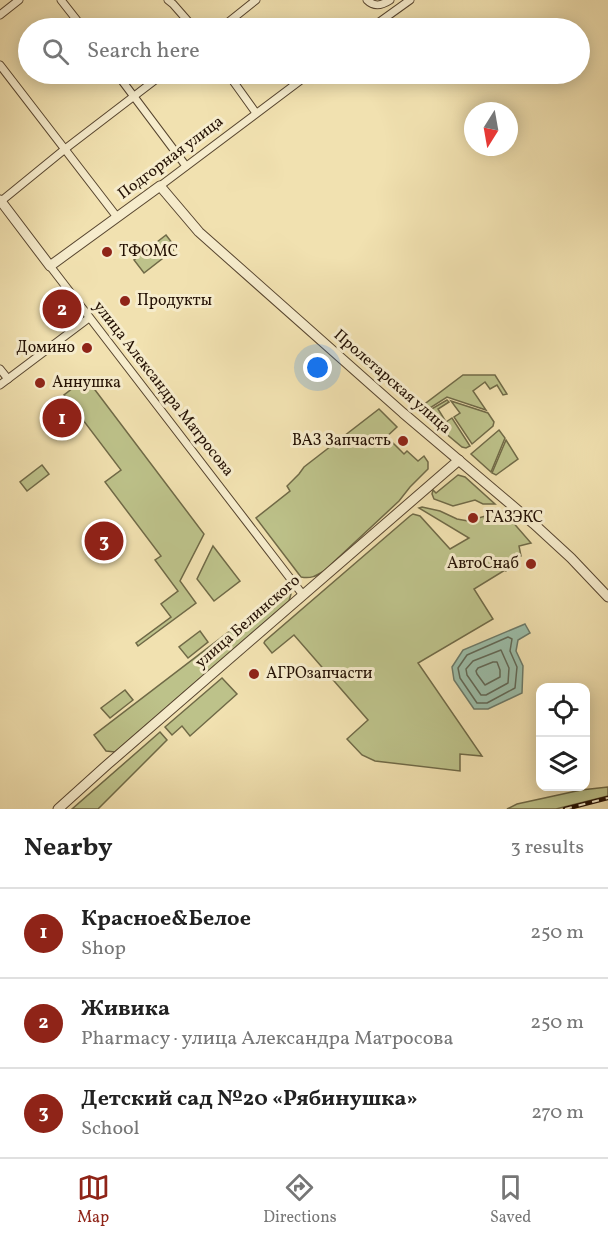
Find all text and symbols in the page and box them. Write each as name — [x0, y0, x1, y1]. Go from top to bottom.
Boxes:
search box — [18, 18, 590, 84]
icon: search — [39, 35, 72, 68]
text: Search here — [87, 36, 200, 67]
north arrow — [464, 102, 518, 156]
street label: Подгорная улица — [114, 111, 228, 205]
place label: ТФОМС — [119, 241, 178, 263]
marker: ТФОМС — [100, 245, 114, 259]
pin: 2 — [42, 286, 82, 332]
place label: Продукты — [137, 290, 212, 312]
marker: Продукты — [118, 294, 132, 308]
street label: улица Александра Матросова — [87, 297, 239, 481]
street label: Пролетарская улица — [328, 325, 456, 439]
place label: Домино — [16, 337, 75, 359]
marker: Домино — [80, 341, 94, 355]
your location — [303, 353, 332, 382]
place label: Аннушка — [52, 372, 121, 394]
marker: Аннушка — [33, 376, 47, 390]
pin: 1 — [42, 396, 82, 440]
place label: ВАЗ Запчасть — [292, 430, 391, 452]
marker: ВАЗ Запчасть — [396, 434, 410, 448]
place label: ГАЗЭКС — [485, 507, 543, 529]
marker: ГАЗЭКС — [466, 511, 480, 525]
pin: 3 — [84, 518, 124, 564]
place label: АвтоСнаб — [447, 553, 519, 575]
marker: АвтоСнаб — [524, 557, 538, 571]
street label: улица Белинского — [191, 570, 305, 674]
place label: АГРОзапчасти — [266, 663, 373, 685]
marker: АГРОзапчасти — [247, 667, 261, 681]
map controls — [536, 683, 590, 791]
button: locate — [536, 683, 590, 737]
button: layers — [536, 737, 590, 791]
text: Nearby — [24, 830, 113, 866]
text: 3 results — [510, 834, 584, 862]
text: Красное&Белое — [81, 904, 251, 935]
text: 1 — [39, 919, 48, 947]
text: 250 m — [530, 919, 584, 947]
text: Shop — [81, 935, 126, 963]
text: Живика — [81, 994, 170, 1025]
text: 2 — [38, 1009, 49, 1037]
text: 250 m — [530, 1009, 584, 1037]
text: Pharmacy · улица Александра Матросова — [81, 1025, 453, 1053]
text: Детский сад №20 «Рябинушка» — [81, 1084, 418, 1115]
text: 3 — [38, 1099, 49, 1127]
text: 270 m — [531, 1099, 584, 1127]
text: School — [81, 1115, 139, 1143]
tab: Map — [77, 1171, 110, 1229]
tab: Directions — [263, 1171, 337, 1229]
tab: Saved — [490, 1171, 531, 1229]

